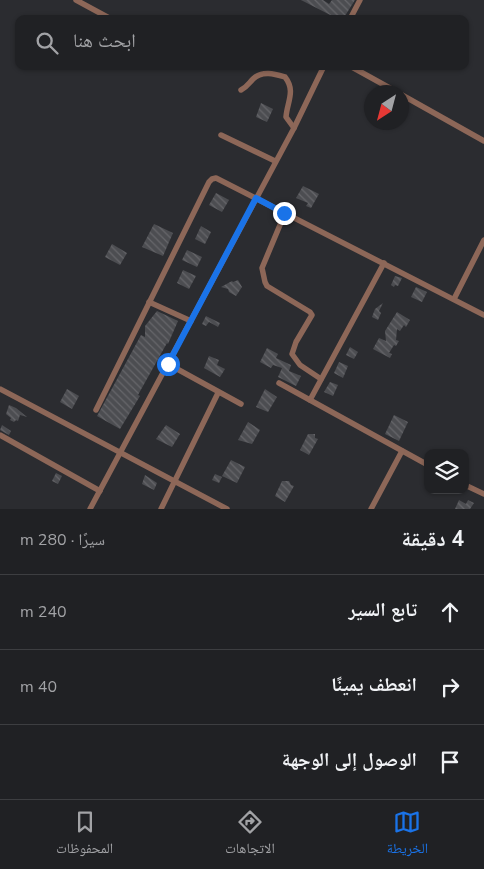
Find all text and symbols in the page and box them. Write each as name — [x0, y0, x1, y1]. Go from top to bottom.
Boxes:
search box — [15, 15, 469, 70]
text: ابحث هنا — [73, 28, 136, 54]
icon: search — [33, 29, 61, 57]
north arrow — [364, 85, 409, 130]
route end — [273, 202, 296, 225]
route start — [157, 353, 180, 376]
map controls — [424, 449, 469, 494]
button: layers — [424, 449, 469, 494]
text: 4 دقيقة — [402, 525, 464, 553]
text: سيرًا · 280 m — [20, 529, 105, 551]
text: تابع السير — [348, 597, 417, 623]
icon: ahead — [436, 598, 464, 626]
text: 240 m — [20, 601, 67, 623]
text: انعطف يمينًا — [331, 672, 417, 698]
icon: right — [436, 673, 464, 701]
text: 40 m — [20, 676, 57, 698]
text: الوصول إلى الوجهة — [282, 747, 417, 773]
icon: arrive — [436, 748, 464, 776]
tab: المحفوظات — [56, 808, 113, 862]
tab: الاتجاهات — [225, 808, 275, 862]
tab: الخريطة — [387, 808, 428, 862]

